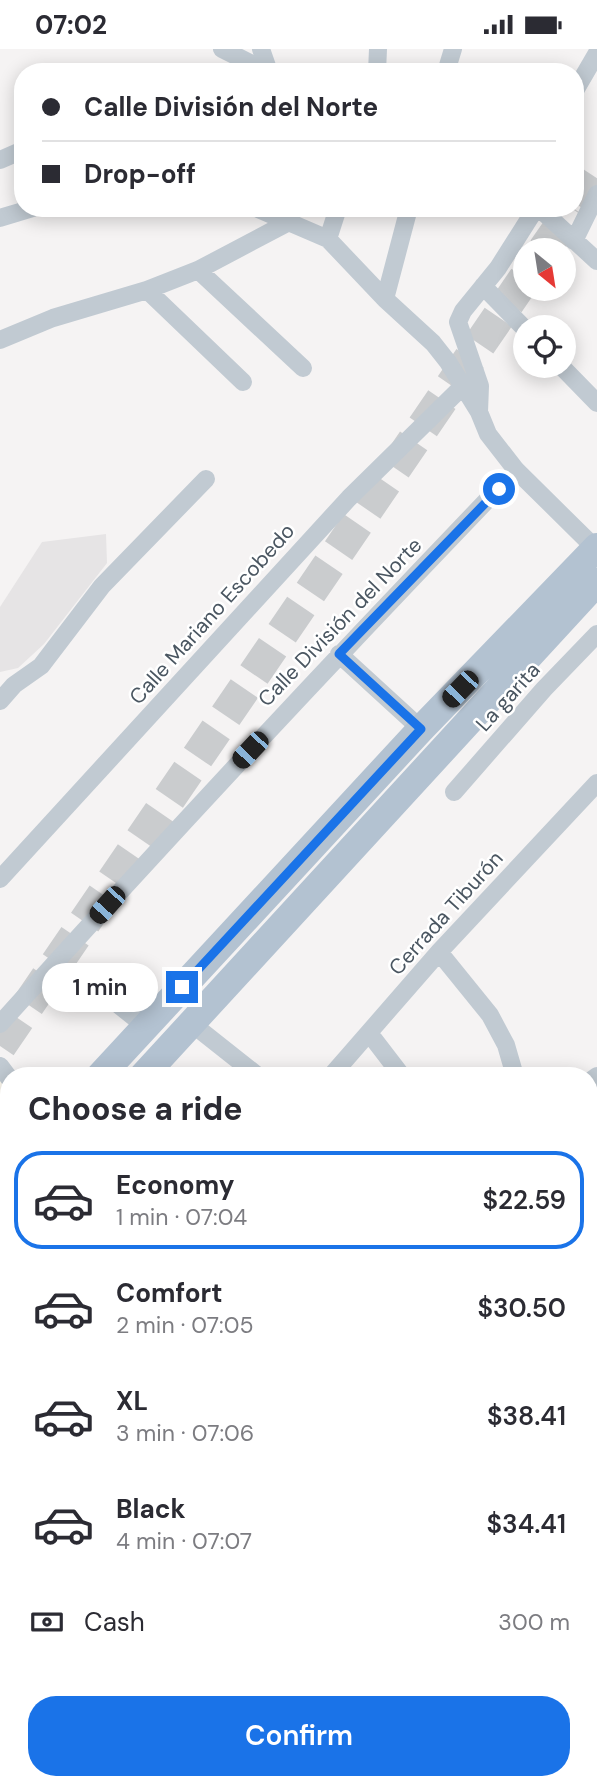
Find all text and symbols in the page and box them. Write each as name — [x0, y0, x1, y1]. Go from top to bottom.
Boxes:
text: 07:02 — [35, 8, 107, 42]
text: Calle División del Norte — [84, 90, 378, 124]
text: Drop-off — [84, 157, 196, 191]
north arrow — [513, 238, 576, 301]
map controls — [513, 238, 576, 378]
button: locate — [513, 315, 576, 378]
route start — [483, 473, 515, 505]
street label: Calle Mariano Escobedo — [123, 518, 301, 710]
street label: Calle División del Norte — [252, 531, 428, 713]
street label: La garita — [470, 657, 546, 737]
car — [438, 667, 483, 711]
car — [228, 727, 273, 773]
street label: Cerrada Tiburón — [383, 845, 509, 981]
car — [86, 882, 129, 928]
callout: 1 min — [42, 963, 158, 1011]
route end — [166, 971, 198, 1003]
text: 1 min — [73, 972, 127, 1002]
text: Choose a ride — [28, 1088, 243, 1130]
text: Economy — [116, 1168, 234, 1202]
icon: car — [32, 1169, 95, 1232]
text: $22.59 — [482, 1183, 566, 1217]
text: 1 min · 07:04 — [116, 1202, 247, 1232]
text: Comfort — [116, 1276, 222, 1310]
icon: car — [32, 1277, 95, 1340]
text: $30.50 — [477, 1291, 566, 1325]
text: 2 min · 07:05 — [116, 1310, 253, 1340]
text: XL — [116, 1384, 148, 1418]
icon: car — [32, 1385, 95, 1448]
text: $38.41 — [487, 1399, 566, 1433]
text: 3 min · 07:06 — [116, 1418, 254, 1448]
text: Black — [116, 1492, 186, 1526]
icon: car — [32, 1493, 95, 1556]
text: $34.41 — [487, 1507, 566, 1541]
text: 4 min · 07:07 — [116, 1526, 252, 1556]
icon: cash — [28, 1603, 66, 1641]
text: Cash — [84, 1605, 145, 1639]
text: 300 m — [498, 1607, 570, 1637]
button: Confirm — [28, 1696, 570, 1776]

